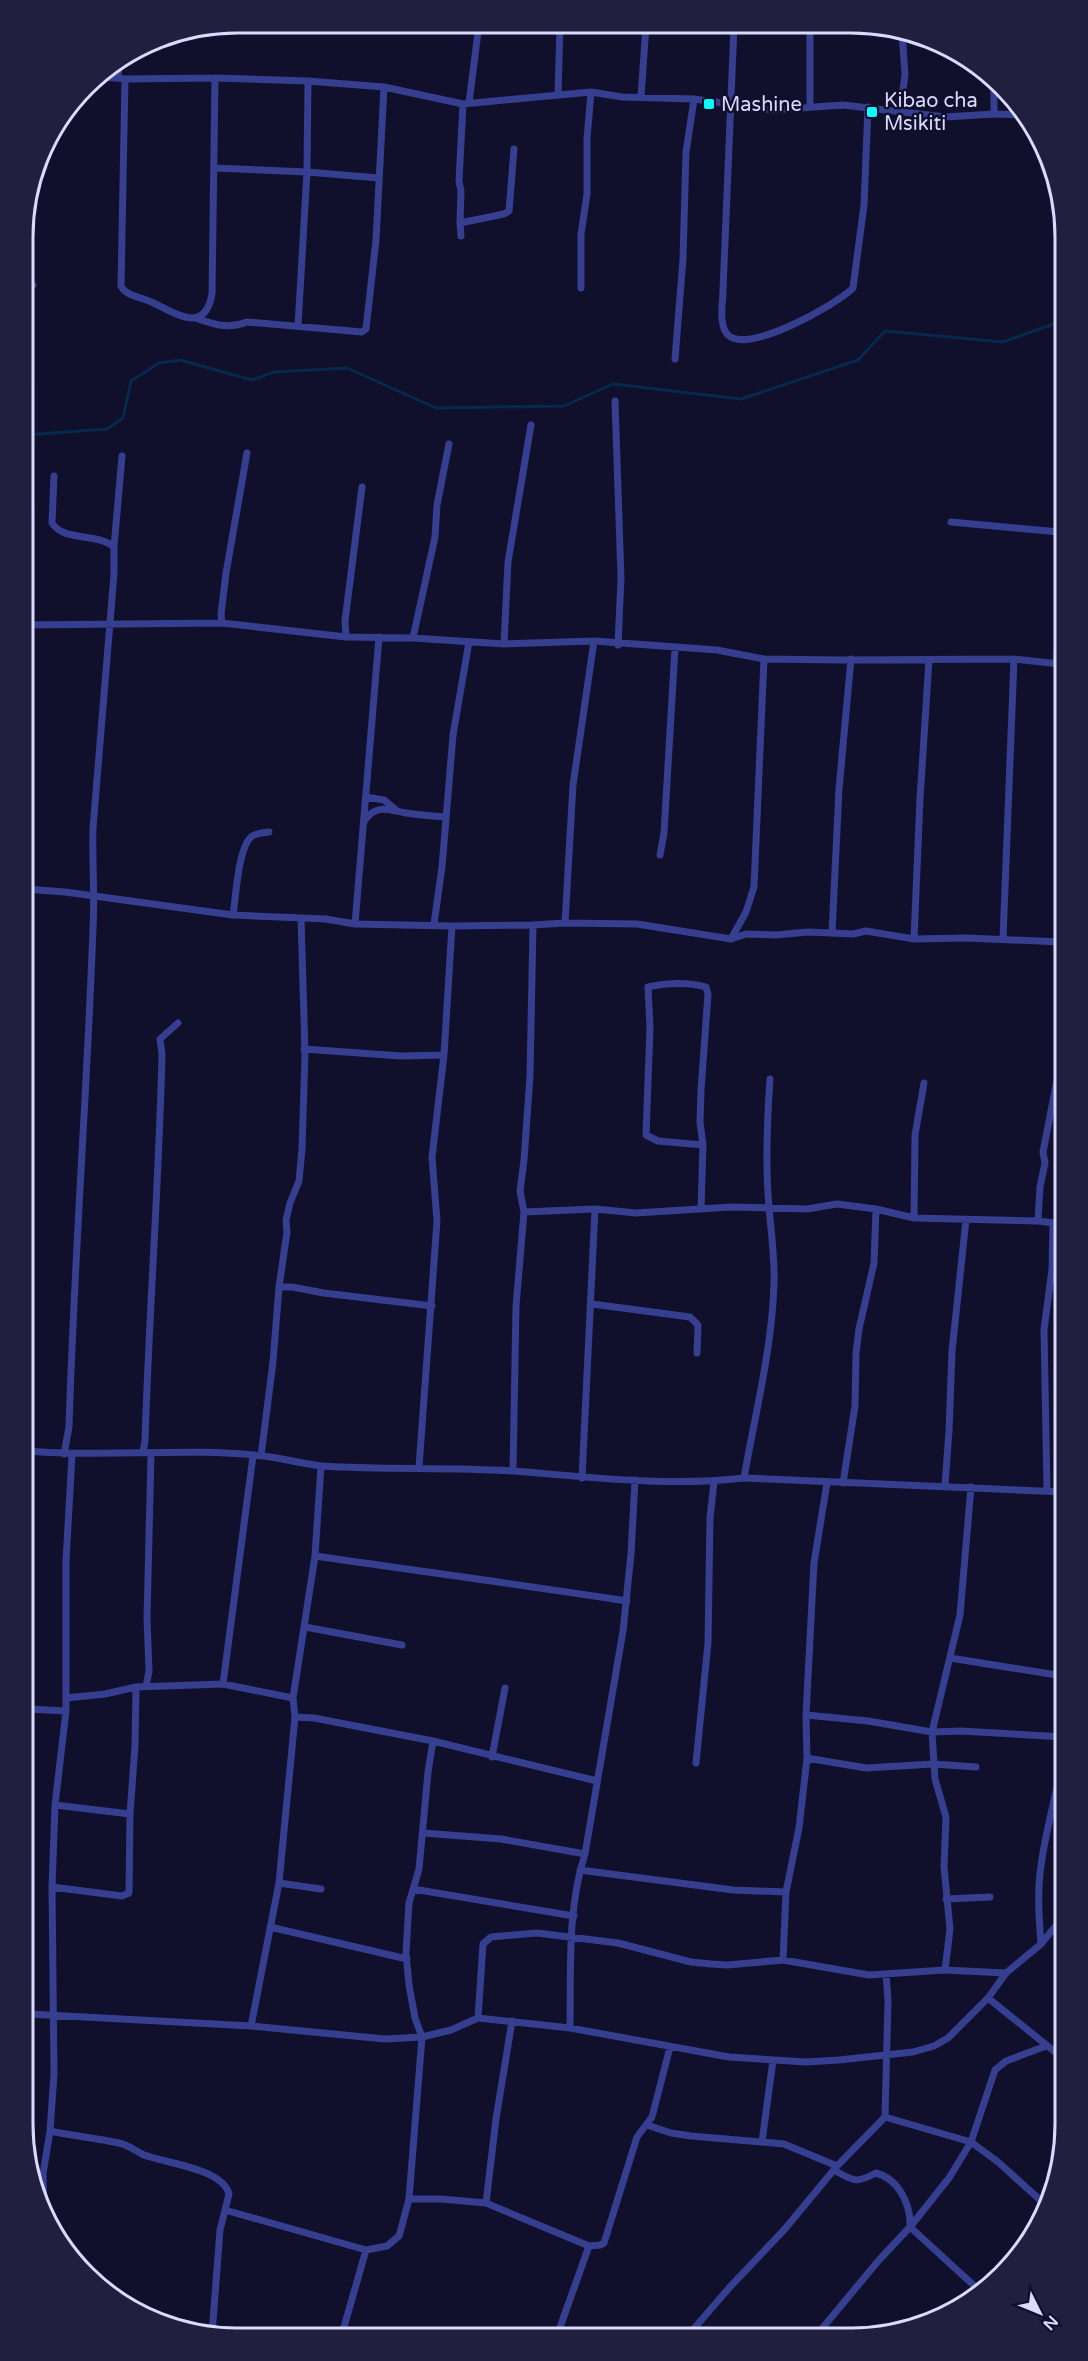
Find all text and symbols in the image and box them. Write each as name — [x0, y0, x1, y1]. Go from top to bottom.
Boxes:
place label: Kibao cha Msikiti — [884, 89, 978, 136]
place label: Mashine — [721, 93, 802, 117]
marker: Mashine — [702, 97, 716, 111]
marker: Kibao cha Msikiti — [865, 105, 879, 119]
north arrow — [1010, 2283, 1070, 2343]
text: N — [1039, 2311, 1062, 2334]

